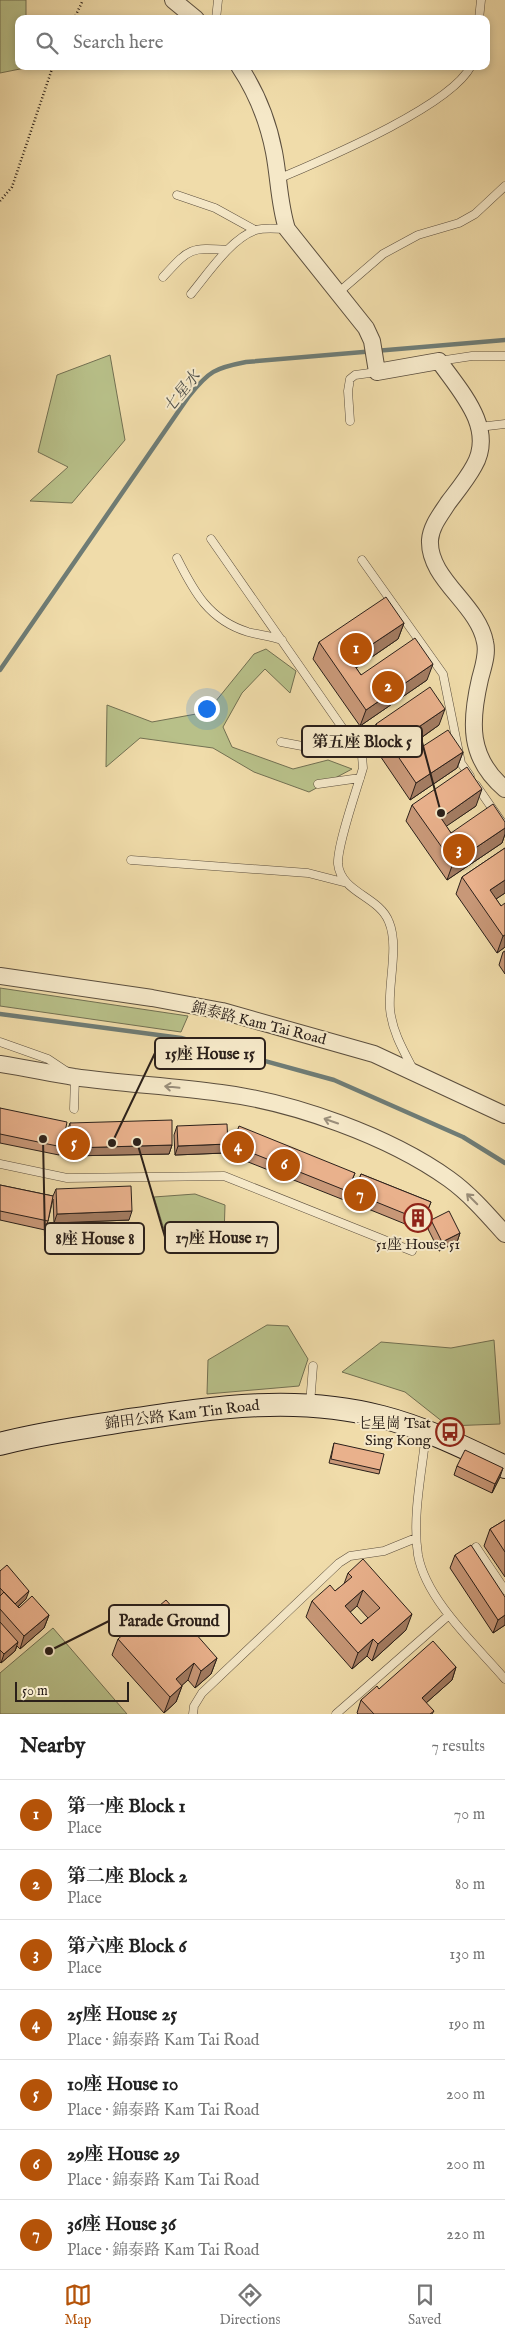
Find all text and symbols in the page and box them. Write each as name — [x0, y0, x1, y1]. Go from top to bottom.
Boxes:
search box — [15, 15, 490, 70]
icon: search — [33, 29, 61, 57]
text: Search here — [73, 31, 164, 55]
water label: 七星水 — [160, 366, 207, 417]
pin: 1 — [340, 630, 372, 668]
pin: 2 — [372, 668, 404, 706]
your location — [194, 696, 220, 722]
callout: 第五座 Block 5 — [302, 726, 422, 757]
text: 第五座 Block 5 — [312, 732, 412, 753]
pin: 3 — [443, 831, 475, 869]
street label: 錦泰路 Kam Tai Road — [190, 998, 329, 1050]
callout: 15座 House 15 — [155, 1038, 265, 1069]
text: 15座 House 15 — [165, 1044, 255, 1065]
one-way arrow — [164, 1082, 180, 1092]
one-way arrow — [323, 1116, 339, 1125]
pin: 5 — [58, 1125, 90, 1163]
pin: 4 — [222, 1128, 254, 1166]
pin: 6 — [268, 1146, 300, 1184]
pin: 7 — [344, 1176, 376, 1214]
one-way arrow — [466, 1192, 478, 1205]
building icon: 51座 House 51 — [403, 1203, 433, 1233]
callout: 17座 House 17 — [165, 1222, 278, 1253]
callout: 8座 House 8 — [45, 1223, 144, 1254]
text: 17座 House 17 — [175, 1228, 269, 1249]
text: 8座 House 8 — [56, 1229, 134, 1250]
place label: 51座 House 51 — [376, 1235, 460, 1254]
street label: 錦田公路 Kam Tin Road — [104, 1395, 261, 1433]
place label: 七星崗 Tsat Sing Kong — [356, 1414, 432, 1450]
bus stop icon: 七星崗 Tsat Sing Kong — [435, 1417, 465, 1447]
callout: Parade Ground — [109, 1605, 229, 1636]
text: Parade Ground — [119, 1612, 220, 1632]
scale bar — [15, 1679, 129, 1702]
text: 50 m — [22, 1682, 48, 1700]
text: Nearby — [20, 1733, 85, 1760]
text: 7 results — [431, 1737, 485, 1757]
text: 第一座 Block 1 — [67, 1795, 186, 1819]
text: 1 — [33, 1805, 39, 1825]
text: 70 m — [454, 1805, 485, 1825]
text: Place — [67, 1819, 102, 1839]
text: 第二座 Block 2 — [67, 1865, 187, 1889]
text: 2 — [32, 1875, 40, 1895]
text: 80 m — [455, 1875, 485, 1895]
text: Place — [67, 1889, 102, 1909]
text: 第六座 Block 6 — [67, 1935, 187, 1959]
text: 3 — [33, 1945, 39, 1965]
text: 130 m — [449, 1945, 485, 1965]
text: Place — [67, 1959, 102, 1979]
text: 25座 House 25 — [67, 2003, 177, 2027]
text: 4 — [32, 2015, 40, 2035]
text: 190 m — [448, 2015, 485, 2035]
text: Place · 錦泰路 Kam Tai Road — [67, 2031, 259, 2051]
text: 10座 House 10 — [67, 2073, 178, 2097]
text: 5 — [33, 2085, 39, 2105]
text: 200 m — [446, 2085, 485, 2105]
text: Place · 錦泰路 Kam Tai Road — [67, 2101, 259, 2121]
text: 29座 House 29 — [67, 2143, 180, 2167]
text: 6 — [33, 2155, 39, 2175]
text: 200 m — [446, 2155, 485, 2175]
text: Place · 錦泰路 Kam Tai Road — [67, 2171, 259, 2191]
text: 36座 House 36 — [67, 2213, 176, 2237]
text: 7 — [32, 2225, 40, 2245]
text: 220 m — [446, 2225, 485, 2245]
text: Place · 錦泰路 Kam Tai Road — [67, 2241, 259, 2261]
tab: Map — [64, 2281, 92, 2329]
tab: Directions — [219, 2281, 280, 2329]
tab: Saved — [408, 2281, 441, 2329]

